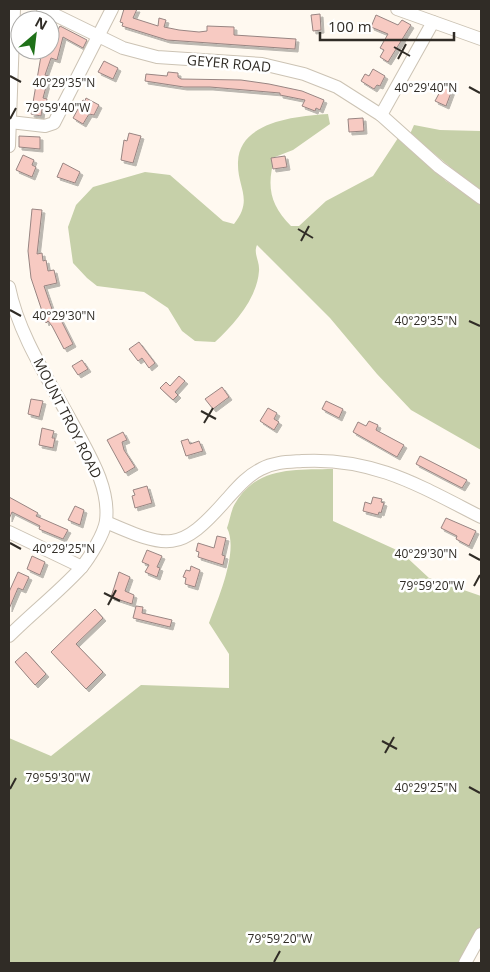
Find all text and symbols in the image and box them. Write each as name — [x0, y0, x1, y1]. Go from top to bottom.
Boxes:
north arrow — [10, 10, 60, 60]
scale bar — [320, 10, 454, 42]
text: N — [32, 12, 51, 34]
text: 100 m — [328, 16, 372, 36]
street label: GEYER ROAD — [186, 50, 272, 76]
text: 40°29'35"N — [33, 74, 95, 91]
text: 40°29'40"N — [395, 79, 457, 96]
text: 79°59'40"W — [26, 99, 90, 116]
text: 40°29'30"N — [33, 307, 95, 324]
text: 40°29'35"N — [395, 312, 457, 329]
street label: MOUNT TROY ROAD — [29, 355, 107, 481]
text: 40°29'25"N — [33, 540, 95, 557]
text: 40°29'30"N — [395, 545, 457, 562]
text: 79°59'20"W — [400, 577, 464, 594]
text: 79°59'30"W — [26, 769, 90, 786]
text: 40°29'25"N — [395, 779, 457, 796]
text: 79°59'20"W — [248, 930, 312, 947]

